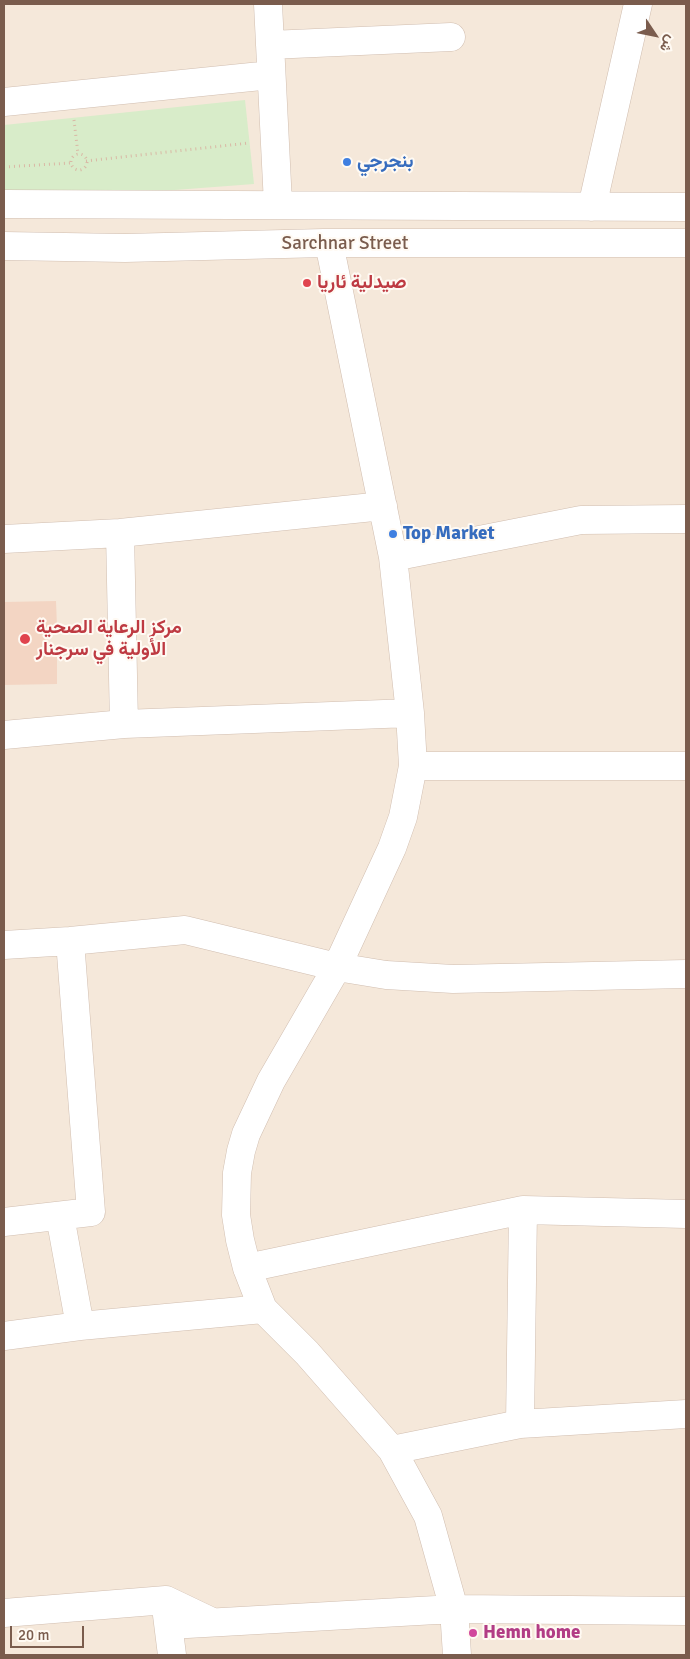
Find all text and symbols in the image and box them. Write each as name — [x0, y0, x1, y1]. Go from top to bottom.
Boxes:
north arrow — [630, 10, 680, 60]
text: ش — [656, 32, 680, 55]
place label: بنجرجي — [357, 151, 414, 173]
marker: بنجرجي — [341, 156, 353, 168]
street label: Sarchnar Street — [282, 233, 408, 255]
place label: صيدلية ئاريا — [317, 272, 407, 294]
marker: صيدلية ئاريا — [301, 277, 313, 289]
place label: Top Market — [403, 523, 495, 545]
marker: Top Market — [387, 528, 399, 540]
place label: مركز الرعاية الصحية الأولية في سرجنار — [36, 617, 182, 661]
marker: مركز الرعاية الصحية الأولية في سرجنار — [18, 632, 32, 646]
scale bar — [12, 1616, 86, 1648]
place label: Hemn home — [483, 1622, 580, 1644]
text: 20 m — [18, 1626, 49, 1644]
marker: Hemn home — [467, 1627, 479, 1639]

